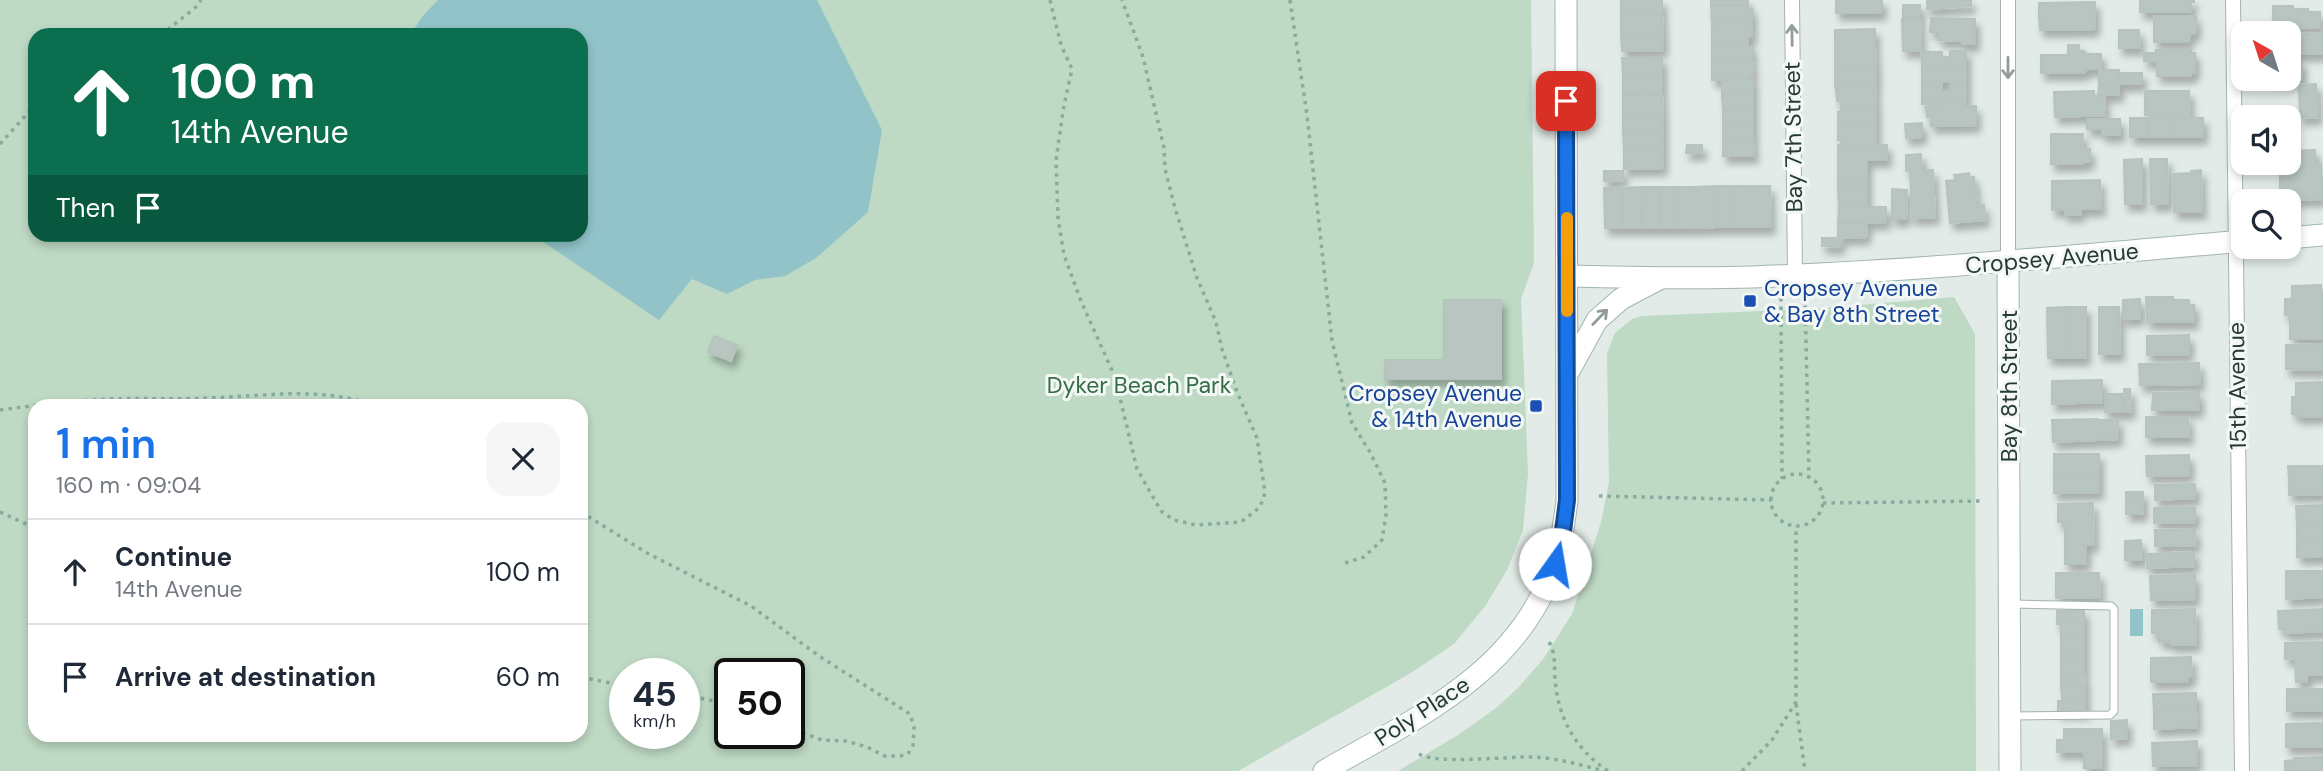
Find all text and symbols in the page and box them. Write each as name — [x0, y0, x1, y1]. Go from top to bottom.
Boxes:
north arrow — [2231, 21, 2301, 91]
map controls — [2231, 21, 2301, 259]
one-way arrow — [1785, 24, 1799, 47]
text: 100 m — [171, 49, 315, 113]
icon: ahead — [56, 56, 147, 147]
one-way arrow — [2001, 56, 2015, 79]
street label: Bay 7th Street — [1777, 61, 1809, 213]
pin — [1536, 71, 1596, 131]
icon: arrive — [1547, 82, 1585, 120]
button: sound — [2231, 105, 2301, 175]
text: 14th Avenue — [171, 111, 349, 153]
icon: arrive — [129, 189, 167, 227]
button: search — [2231, 189, 2301, 259]
text: Then — [56, 191, 115, 225]
street label: Cropsey Avenue — [1964, 235, 2140, 281]
place label: Cropsey Avenue & Bay 8th Street — [1764, 273, 1939, 329]
marker: Cropsey Avenue & Bay 8th Street — [1742, 293, 1758, 309]
one-way arrow — [1592, 309, 1609, 326]
street label: Bay 8th Street — [1994, 310, 2024, 462]
street label: 15th Avenue — [2221, 322, 2253, 450]
park label: Dyker Beach Park — [1047, 370, 1232, 400]
place label: Cropsey Avenue & 14th Avenue — [1348, 378, 1522, 434]
marker: Cropsey Avenue & 14th Avenue — [1528, 398, 1544, 414]
text: 1 min — [56, 416, 156, 471]
button: close — [486, 422, 560, 496]
text: 160 m · 09:04 — [56, 470, 201, 500]
position arrow — [1518, 527, 1592, 601]
text: Continue — [115, 540, 232, 574]
icon: ahead — [56, 553, 94, 591]
text: 100 m — [486, 555, 560, 589]
text: 14th Avenue — [115, 574, 243, 604]
icon: arrive — [56, 658, 94, 696]
speed limit sign: 50 — [714, 658, 805, 749]
text: Arrive at destination — [115, 660, 376, 694]
text: 60 m — [496, 660, 560, 694]
street label: Poly Place — [1369, 669, 1475, 753]
text: 45 — [632, 671, 677, 717]
text: km/h — [633, 709, 676, 733]

